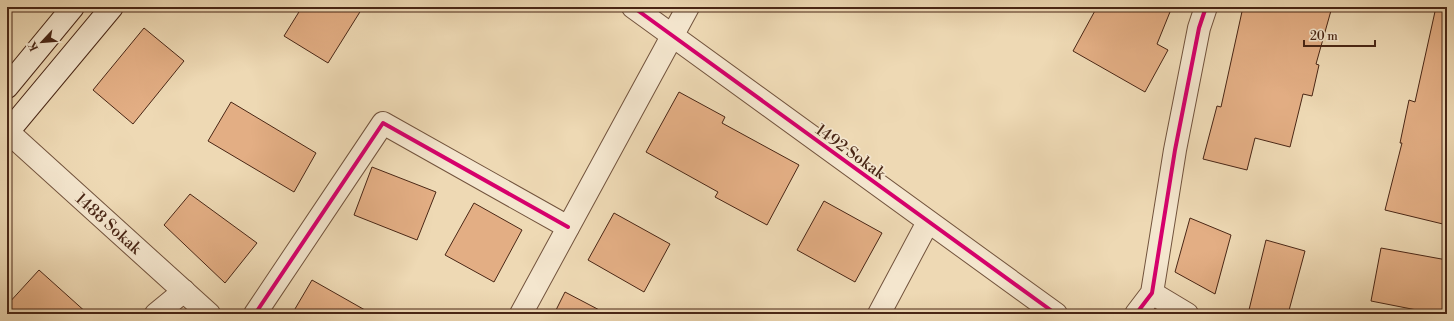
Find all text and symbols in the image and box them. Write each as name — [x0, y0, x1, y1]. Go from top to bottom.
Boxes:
north arrow — [22, 22, 62, 62]
scale bar — [1304, 22, 1375, 48]
text: 20 m — [1310, 29, 1338, 44]
text: K — [25, 38, 42, 53]
street label: 1492 Sokak — [812, 120, 891, 185]
street label: 1488 Sokak — [71, 189, 147, 260]

